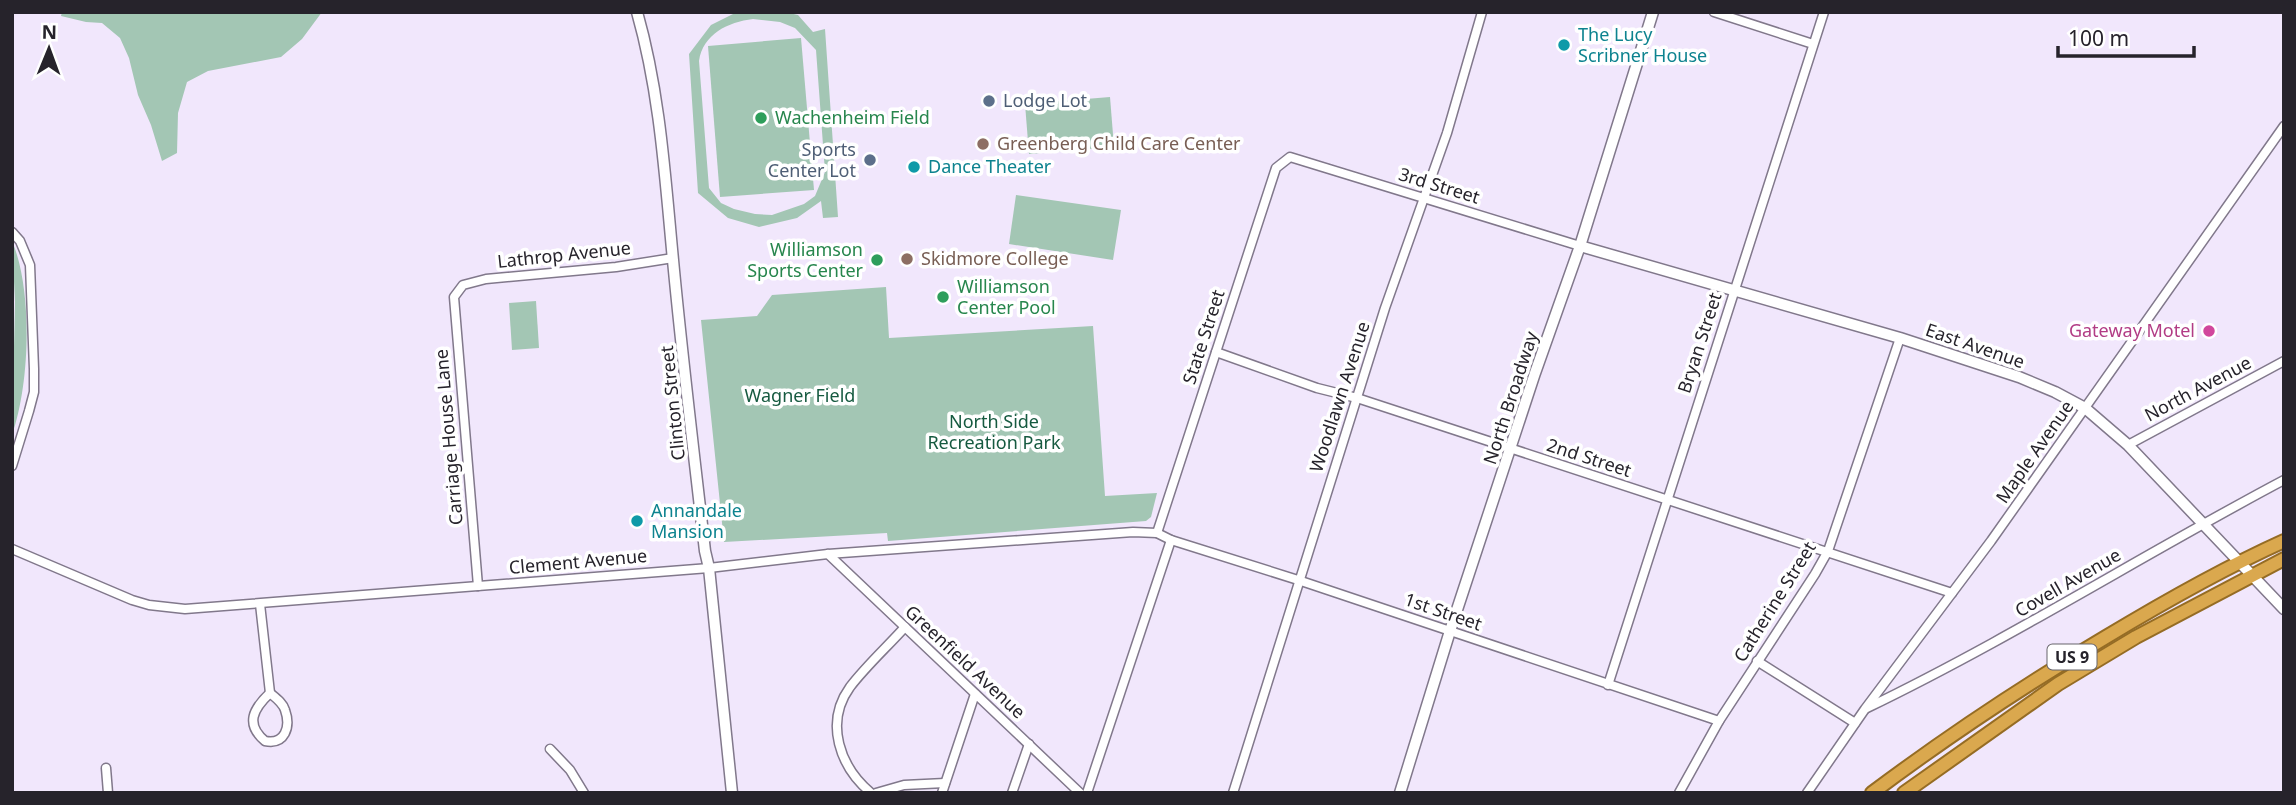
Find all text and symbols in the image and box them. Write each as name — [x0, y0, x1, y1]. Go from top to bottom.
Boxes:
north arrow — [14, 14, 84, 84]
scale bar — [2058, 14, 2194, 58]
text: N — [41, 19, 57, 45]
place label: The Lucy Scribner House — [1578, 22, 1707, 67]
text: 100 m — [2068, 24, 2129, 52]
marker: The Lucy Scribner House — [1556, 37, 1572, 53]
place label: Lodge Lot — [1003, 88, 1088, 112]
marker: Lodge Lot — [981, 93, 997, 109]
place label: Wachenheim Field — [775, 105, 930, 129]
marker: Wachenheim Field — [753, 110, 769, 126]
place label: Greenberg Child Care Center — [997, 131, 1241, 155]
marker: Greenberg Child Care Center — [975, 136, 991, 152]
place label: Sports Center Lot — [768, 137, 856, 182]
marker: Sports Center Lot — [862, 152, 878, 168]
place label: Dance Theater — [928, 154, 1052, 178]
marker: Dance Theater — [906, 159, 922, 175]
street label: 3rd Street — [1396, 161, 1483, 209]
street label: Lathrop Avenue — [496, 235, 632, 273]
place label: Williamson Sports Center — [747, 237, 864, 282]
place label: Skidmore College — [921, 246, 1069, 270]
marker: Skidmore College — [899, 251, 915, 267]
marker: Williamson Sports Center — [869, 252, 885, 268]
place label: Williamson Center Pool — [957, 274, 1056, 319]
street label: State Street — [1176, 286, 1230, 387]
marker: Williamson Center Pool — [935, 289, 951, 305]
street label: Bryan Street — [1671, 289, 1727, 396]
street label: East Avenue — [1923, 317, 2028, 373]
street label: Woodlawn Avenue — [1303, 318, 1375, 475]
place label: Gateway Motel — [2069, 318, 2195, 342]
marker: Gateway Motel — [2201, 323, 2217, 339]
street label: North Broadway — [1477, 327, 1543, 467]
street label: Clinton Street — [654, 344, 690, 462]
street label: Carriage House Lane — [428, 348, 468, 526]
street label: North Avenue — [2140, 350, 2255, 426]
park label: Wagner Field — [745, 383, 855, 407]
street label: Maple Avenue — [1990, 395, 2078, 508]
park label: North Side Recreation Park — [927, 409, 1061, 454]
street label: 2nd Street — [1544, 432, 1635, 482]
place label: Annandale Mansion — [651, 498, 742, 543]
marker: Annandale Mansion — [629, 513, 645, 529]
street label: Catherine Street — [1728, 536, 1821, 666]
street label: Covell Avenue — [2010, 542, 2125, 622]
street label: Clement Avenue — [508, 543, 648, 579]
street label: 1st Street — [1401, 587, 1486, 636]
street label: Greenfield Avenue — [900, 599, 1031, 723]
road number: US 9 — [2048, 644, 2096, 670]

